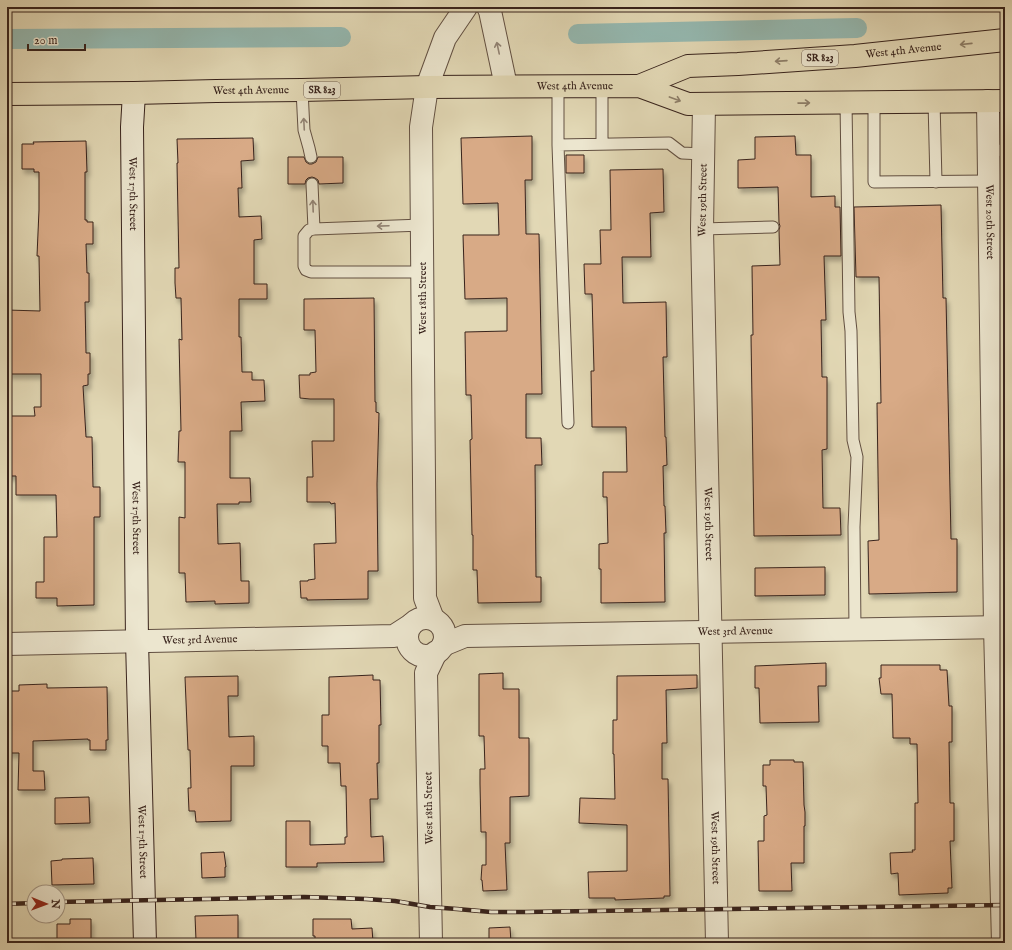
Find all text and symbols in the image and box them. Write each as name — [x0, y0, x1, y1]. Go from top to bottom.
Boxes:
scale bar — [28, 26, 85, 52]
text: 20 m — [34, 33, 57, 48]
street label: West 4th Avenue — [865, 40, 942, 62]
one-way arrow — [960, 40, 973, 48]
one-way arrow — [494, 42, 502, 55]
road number: SR 823 — [802, 50, 838, 66]
one-way arrow — [775, 58, 788, 65]
street label: West 4th Avenue — [537, 79, 613, 93]
road number: SR 823 — [304, 82, 340, 98]
street label: West 4th Avenue — [213, 83, 289, 98]
one-way arrow — [669, 96, 681, 104]
one-way arrow — [797, 99, 810, 107]
one-way arrow — [300, 118, 308, 131]
street label: West 17th Street — [125, 157, 140, 231]
street label: West 19th Street — [695, 163, 711, 237]
street label: West 20th Street — [982, 184, 997, 260]
one-way arrow — [309, 200, 317, 213]
one-way arrow — [377, 222, 390, 230]
street label: West 18th Street — [416, 261, 430, 334]
street label: West 17th Street — [128, 481, 143, 555]
street label: West 19th Street — [700, 487, 716, 561]
street label: West 3rd Avenue — [697, 624, 773, 639]
street label: West 3rd Avenue — [162, 632, 238, 648]
street label: West 18th Street — [421, 771, 437, 845]
street label: West 17th Street — [134, 805, 150, 879]
street label: West 19th Street — [707, 811, 723, 885]
north arrow — [26, 884, 66, 924]
text: N — [48, 898, 62, 910]

